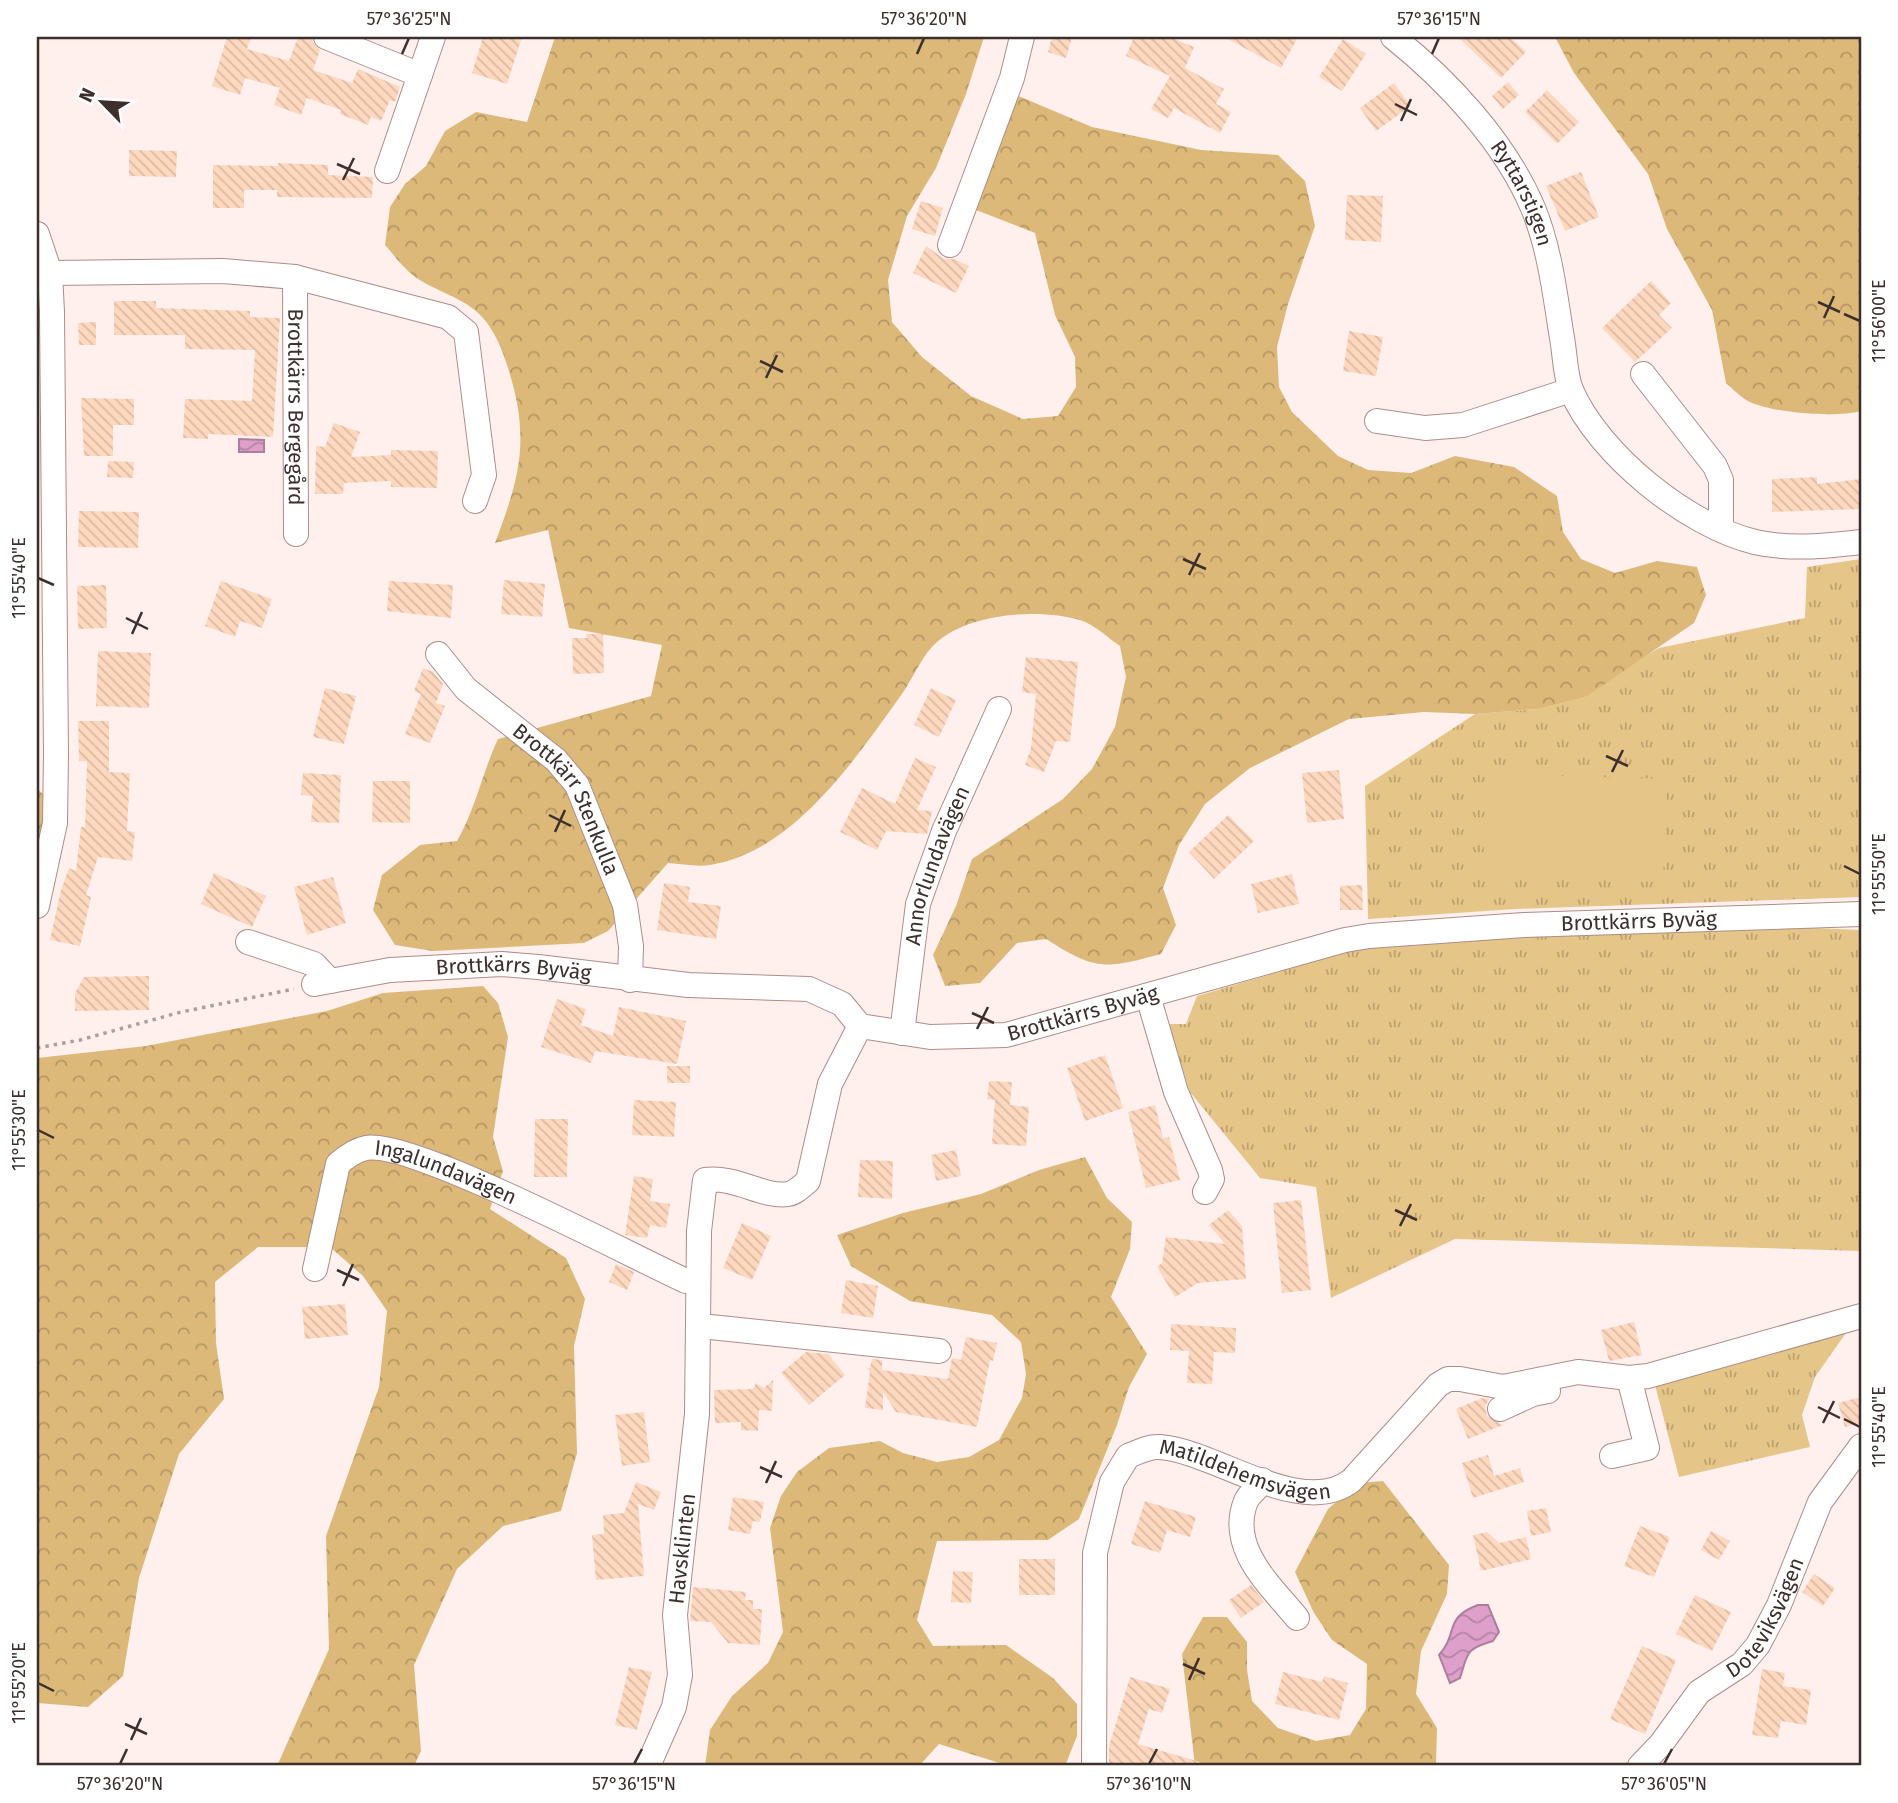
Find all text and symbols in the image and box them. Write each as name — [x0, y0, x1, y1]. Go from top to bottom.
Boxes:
text: 57°36'25"N — [366, 8, 452, 30]
text: 57°36'20"N — [881, 8, 967, 30]
text: 57°36'15"N — [1397, 8, 1481, 30]
north arrow — [66, 66, 136, 136]
text: N — [74, 84, 100, 106]
street label: Ryttarstigen — [1485, 135, 1558, 249]
text: 11°56'00"E — [1868, 279, 1890, 363]
street label: Brottkärrs Bergegård — [282, 308, 309, 506]
text: 11°55'40"E — [8, 537, 30, 619]
street label: Brottkärr Stenkulla — [507, 718, 625, 879]
street label: Annorlundavägen — [900, 782, 976, 947]
text: 11°55'50"E — [1868, 833, 1890, 915]
street label: Brottkärrs Byväg — [1560, 906, 1717, 937]
street label: Brottkärrs Byväg — [435, 951, 593, 986]
street label: Brottkärrs Byväg — [1004, 980, 1162, 1047]
text: 11°55'30"E — [8, 1089, 30, 1171]
street label: Ingalundavägen — [373, 1135, 521, 1210]
text: 11°55'40"E — [1868, 1386, 1890, 1468]
street label: Matildehemsvägen — [1158, 1434, 1332, 1506]
street label: Havsklinten — [663, 1492, 701, 1606]
street label: Doteviksvägen — [1721, 1554, 1810, 1684]
text: 11°55'20"E — [8, 1642, 30, 1724]
text: 57°36'20"N — [77, 1773, 163, 1795]
text: 57°36'15"N — [592, 1773, 676, 1795]
text: 57°36'10"N — [1106, 1773, 1192, 1795]
text: 57°36'05"N — [1621, 1773, 1707, 1795]

